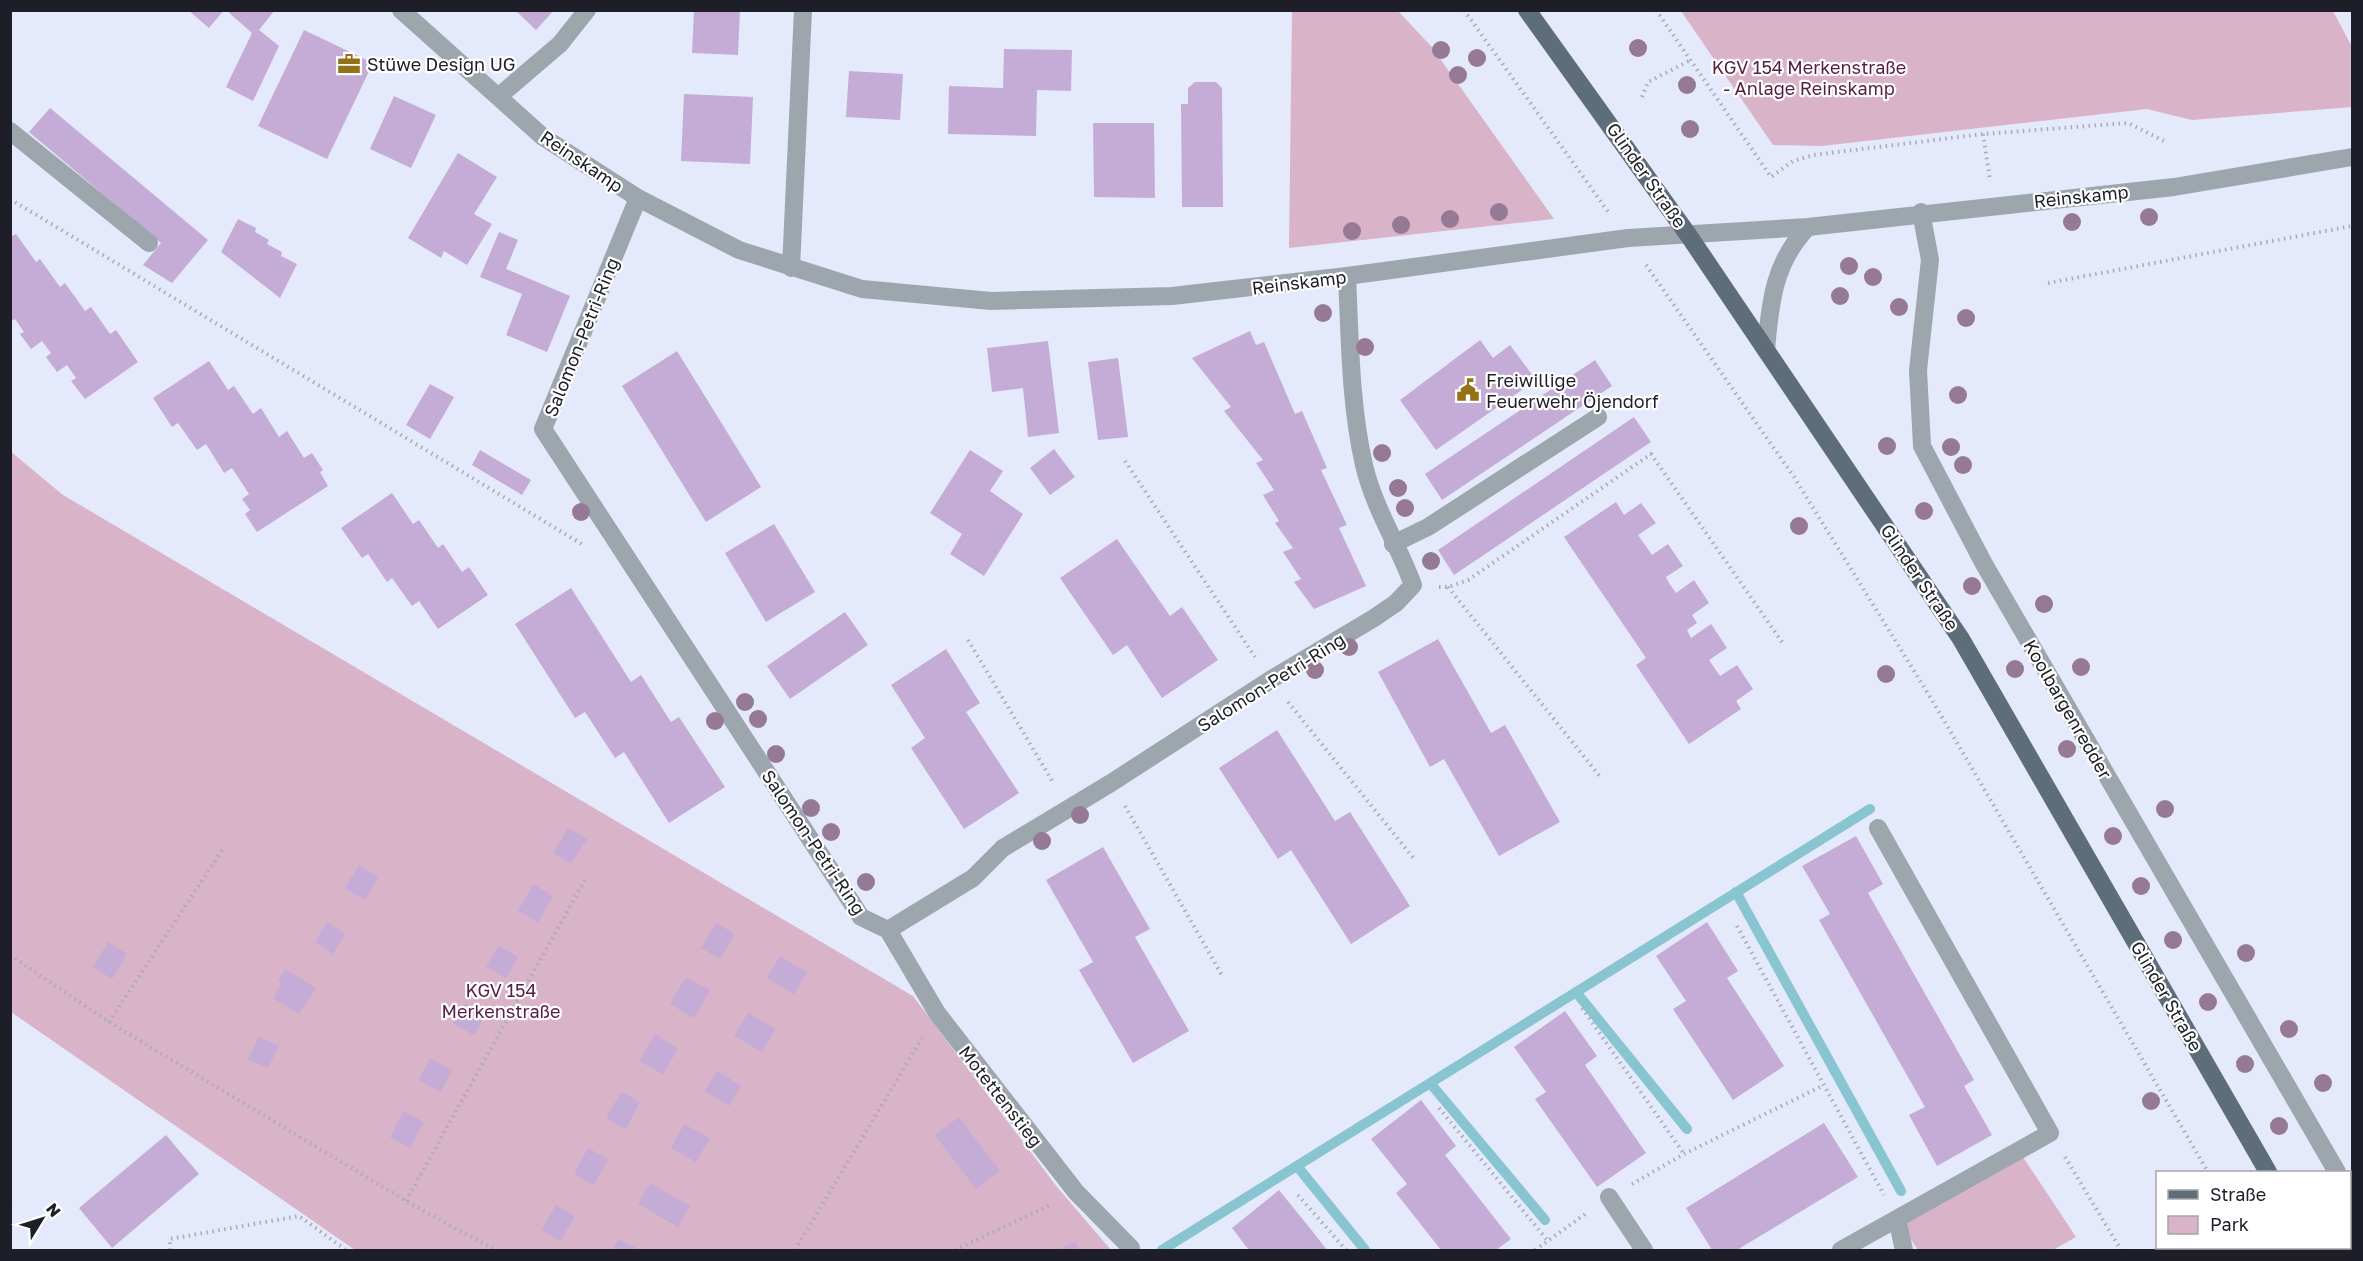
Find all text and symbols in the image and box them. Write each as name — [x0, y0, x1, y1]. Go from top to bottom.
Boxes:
office icon: Stüwe Design UG — [336, 51, 362, 77]
place label: Stüwe Design UG — [367, 53, 515, 75]
park label: KGV 154 Merkenstraße - Anlage Reinskamp — [1712, 56, 1906, 99]
street label: Glinder Straße — [1603, 118, 1691, 232]
street label: Reinskamp — [536, 125, 628, 197]
street label: Reinskamp — [2033, 180, 2129, 212]
street label: Salomon-Petri-Ring — [539, 254, 623, 420]
street label: Reinskamp — [1250, 265, 1348, 299]
place label: Freiwillige Feuerwehr Öjendorf — [1486, 369, 1659, 412]
public building icon: Freiwillige Feuerwehr Öjendorf — [1455, 377, 1481, 403]
street label: Glinder Straße — [1876, 520, 1964, 634]
street label: Salomon-Petri-Ring — [1193, 628, 1349, 736]
street label: Koolbargenredder — [2019, 636, 2117, 782]
street label: Salomon-Petri-Ring — [757, 765, 871, 919]
street label: Glinder Straße — [2127, 937, 2207, 1055]
park label: KGV 154 Merkenstraße — [442, 979, 560, 1022]
street label: Motettenstieg — [955, 1041, 1047, 1151]
legend — [2156, 1171, 2351, 1249]
text: Straße — [2210, 1183, 2266, 1205]
north arrow — [12, 1189, 72, 1249]
text: N — [42, 1199, 65, 1221]
text: Park — [2210, 1213, 2249, 1235]

